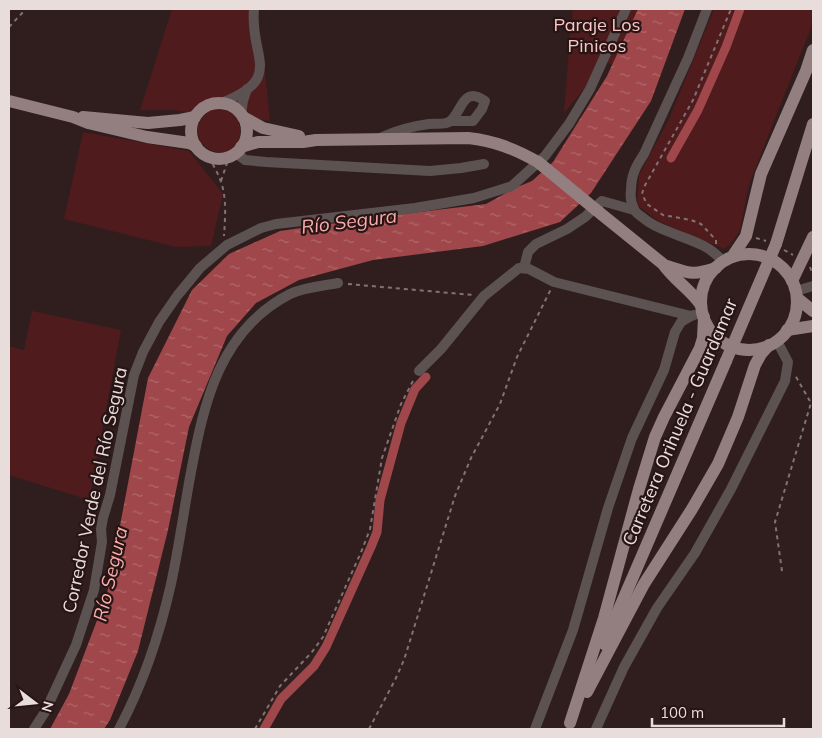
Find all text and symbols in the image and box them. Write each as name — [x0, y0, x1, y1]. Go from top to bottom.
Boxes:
park label: Paraje Los Pinicos — [553, 13, 641, 57]
water label: Río Segura — [300, 203, 398, 239]
street label: Carretera Orihuela - Guardamar — [617, 294, 742, 549]
street label: Corredor Verde del Río Segura — [58, 365, 132, 615]
water label: Río Segura — [88, 525, 132, 623]
north arrow — [10, 678, 60, 728]
scale bar — [652, 696, 784, 728]
text: N — [37, 699, 58, 714]
text: 100 m — [660, 703, 704, 722]

